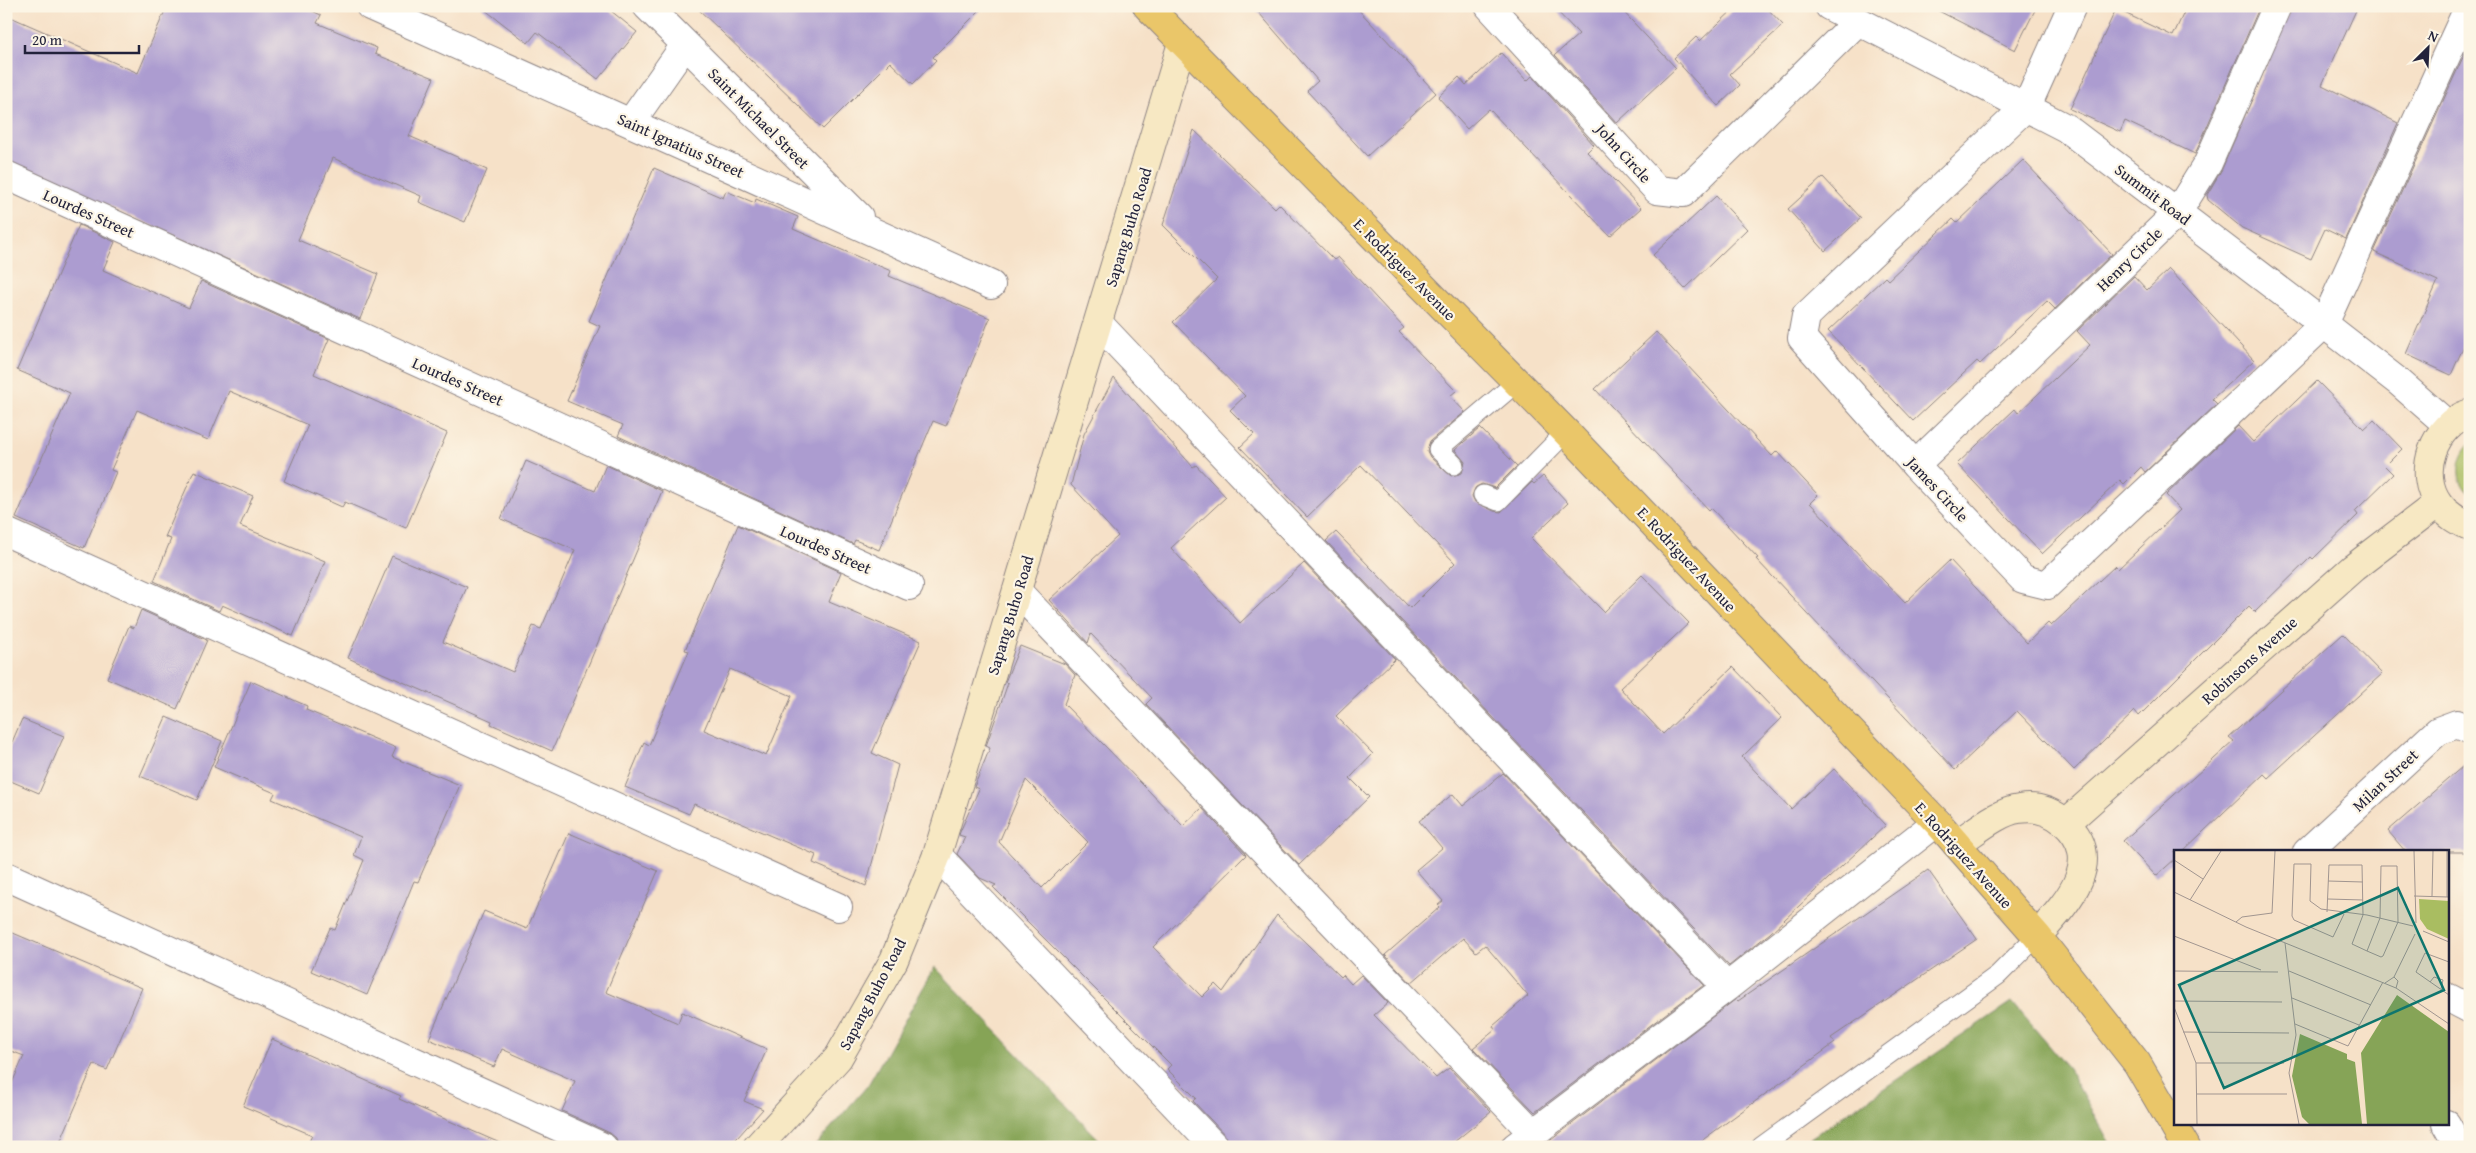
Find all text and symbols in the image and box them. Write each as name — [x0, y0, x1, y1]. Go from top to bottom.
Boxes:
scale bar — [25, 22, 139, 54]
north arrow — [2404, 22, 2454, 72]
text: N — [2425, 25, 2442, 47]
text: 20 m — [32, 29, 63, 50]
street label: Saint Michael Street — [703, 62, 815, 174]
street label: Saint Ignatius Street — [614, 106, 749, 184]
street label: John Circle — [1589, 116, 1657, 188]
street label: Summit Road — [2110, 157, 2196, 231]
street label: Sapang Buho Road — [1098, 164, 1158, 290]
street label: Lourdes Street — [40, 182, 139, 244]
street label: E. Rodriguez Avenue — [1348, 212, 1462, 326]
street label: Henry Circle — [2091, 221, 2167, 297]
street label: Lourdes Street — [409, 350, 508, 412]
street label: James Circle — [1900, 450, 1975, 527]
street label: E. Rodriguez Avenue — [1632, 501, 1742, 617]
street label: Lourdes Street — [777, 518, 876, 580]
street label: Sapang Buho Road — [980, 552, 1040, 678]
street label: Robinsons Avenue — [2196, 610, 2302, 710]
street label: Milan Street — [2347, 743, 2424, 817]
street label: E. Rodriguez Avenue — [1909, 796, 2019, 914]
inset map — [2174, 850, 2448, 1126]
street label: Sapang Buho Road — [832, 933, 912, 1054]

